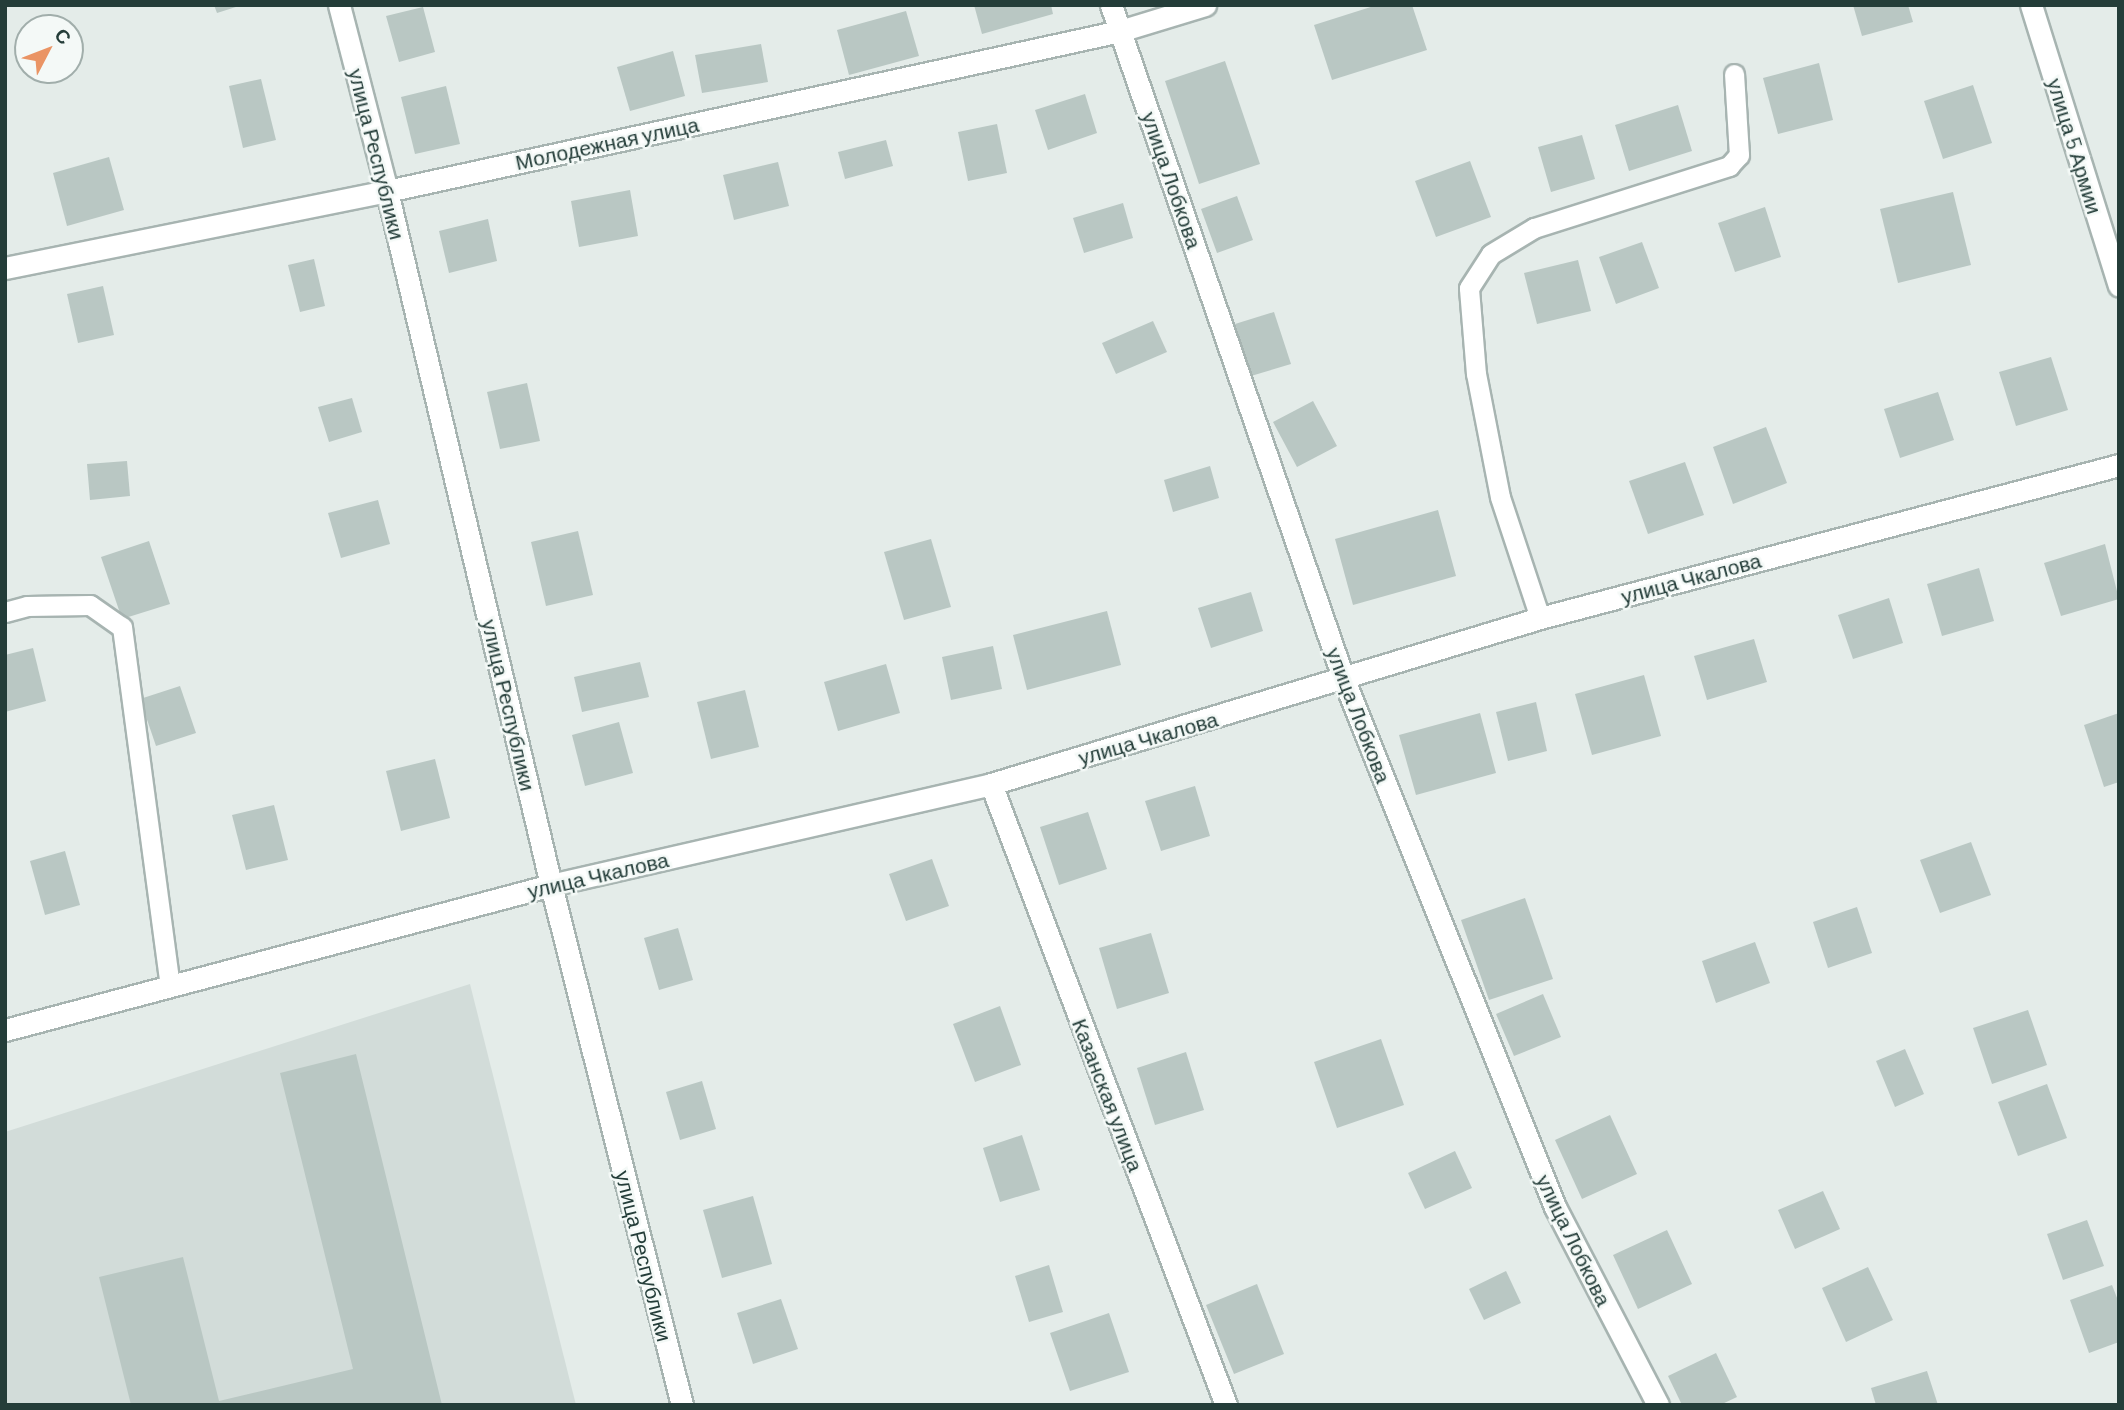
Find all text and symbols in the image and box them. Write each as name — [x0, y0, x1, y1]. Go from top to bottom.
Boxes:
north arrow — [14, 14, 84, 84]
text: С — [50, 23, 77, 49]
street label: улица Республики — [344, 66, 410, 242]
street label: улица 5 Армии — [2042, 75, 2108, 217]
street label: улица Лобкова — [1137, 108, 1207, 252]
street label: Молодежная улица — [513, 111, 701, 175]
street label: улица Чкалова — [1618, 547, 1764, 609]
street label: улица Республики — [477, 617, 541, 793]
street label: улица Лобкова — [1322, 644, 1396, 786]
street label: улица Чкалова — [1075, 706, 1221, 770]
street label: улица Чкалова — [525, 847, 671, 903]
street label: Казанская улица — [1067, 1015, 1149, 1175]
street label: улица Республики — [611, 1168, 677, 1344]
street label: улица Лобкова — [1531, 1170, 1617, 1310]

